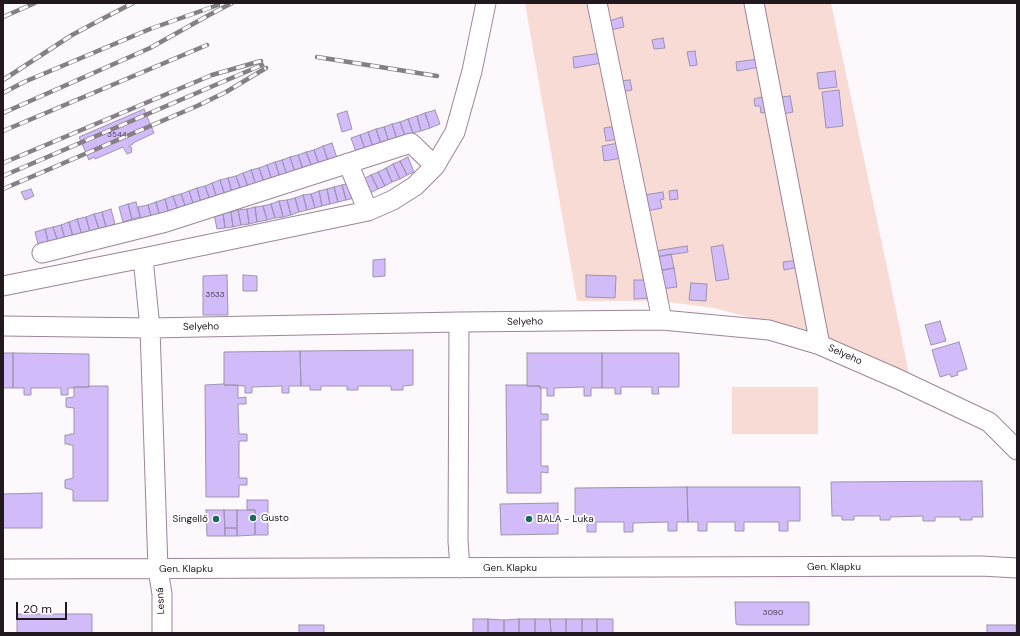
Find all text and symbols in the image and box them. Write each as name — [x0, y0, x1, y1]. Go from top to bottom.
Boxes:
house number: 3544 — [107, 130, 127, 140]
house number: 3533 — [205, 290, 225, 300]
street label: Selyeho — [507, 316, 543, 328]
street label: Selyeho — [183, 321, 219, 333]
street label: Selyeho — [826, 342, 864, 368]
place label: Gusto — [261, 512, 289, 524]
place label: Singellő — [173, 513, 208, 525]
marker: Gusto — [248, 513, 258, 523]
place label: BALA - Luka — [537, 513, 594, 525]
marker: Singellő — [211, 514, 221, 524]
marker: BALA - Luka — [524, 514, 534, 524]
street label: Gen. Klapku — [807, 561, 861, 573]
street label: Gen. Klapku — [483, 562, 537, 574]
street label: Gen. Klapku — [159, 563, 213, 575]
street label: Lesná — [154, 587, 168, 615]
scale bar — [18, 594, 69, 620]
text: 20 m — [23, 601, 52, 617]
house number: 3090 — [763, 608, 783, 618]

